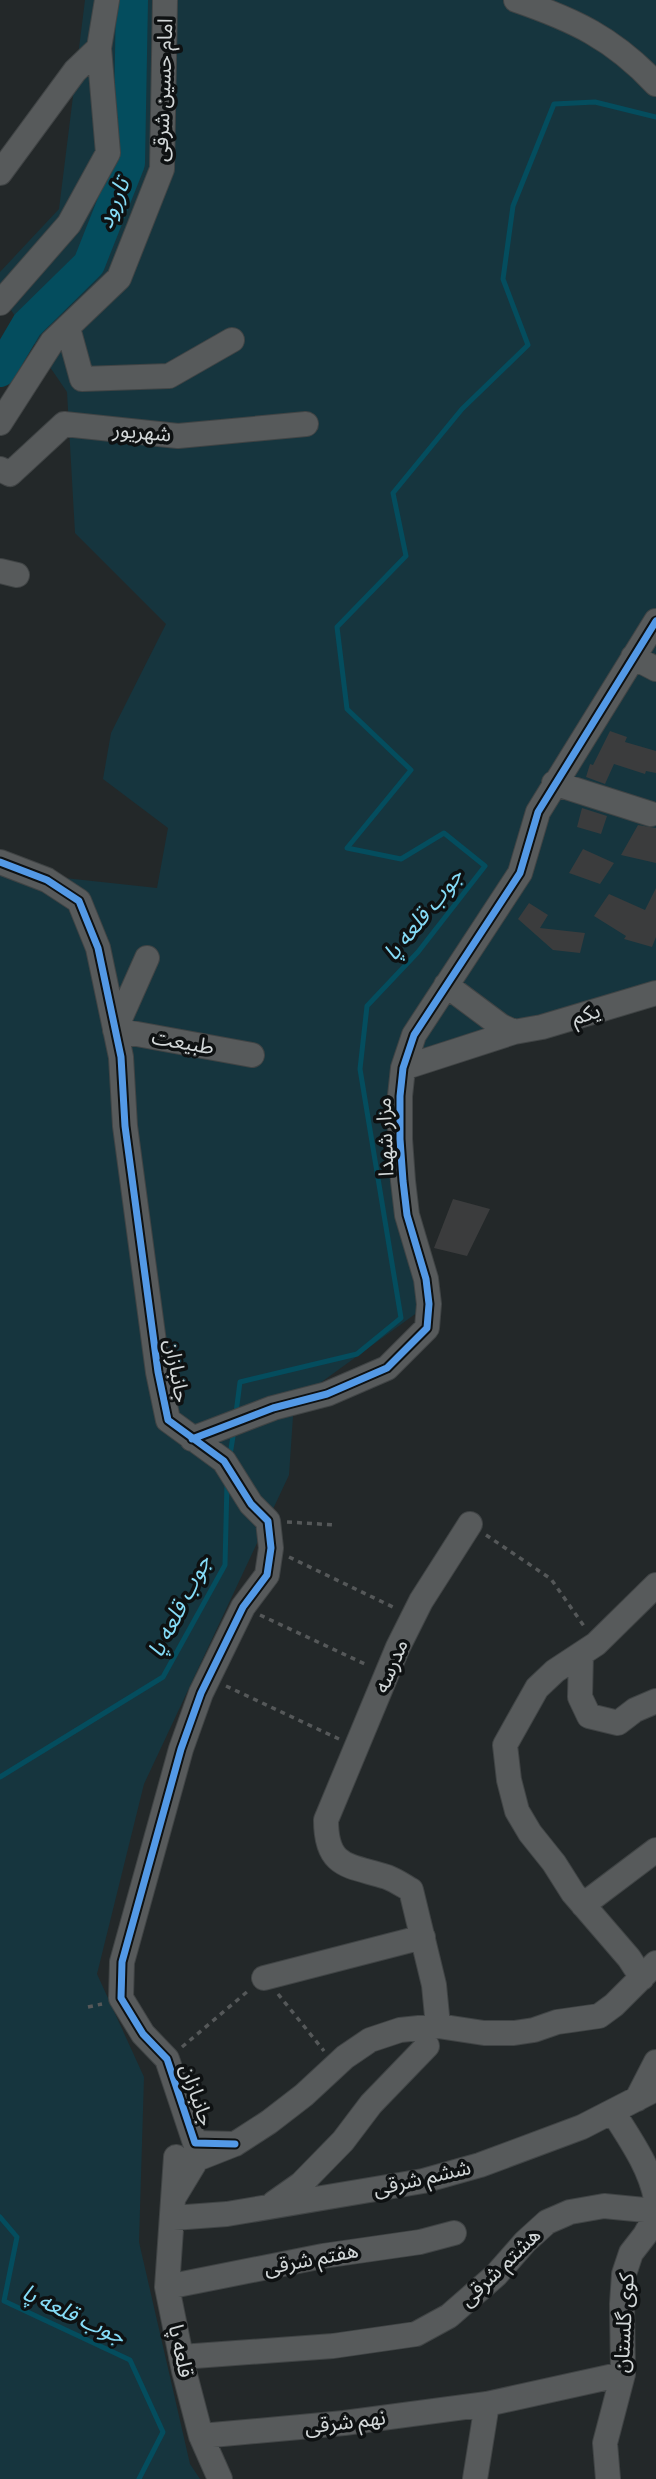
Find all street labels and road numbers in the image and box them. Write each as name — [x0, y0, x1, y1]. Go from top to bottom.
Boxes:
street label: امام حسین شرقی — [147, 18, 181, 162]
street label: شهریور — [111, 415, 172, 448]
street label: یکم — [568, 996, 604, 1033]
street label: طبیعت — [150, 1023, 217, 1060]
street label: مزار شهدا — [370, 1097, 399, 1177]
street label: جانبازان — [159, 1337, 196, 1405]
street label: مدرسه — [367, 1635, 414, 1697]
street label: جانبازان — [174, 2060, 221, 2129]
street label: ششم شرقی — [370, 2153, 474, 2204]
street label: هشتم شرقی — [453, 2221, 547, 2314]
street label: هفتم شرقی — [261, 2236, 361, 2283]
street label: کوی گلستان — [607, 2272, 640, 2374]
street label: قلعه پا — [163, 2322, 200, 2380]
street label: نهم شرقی — [303, 2403, 387, 2442]

